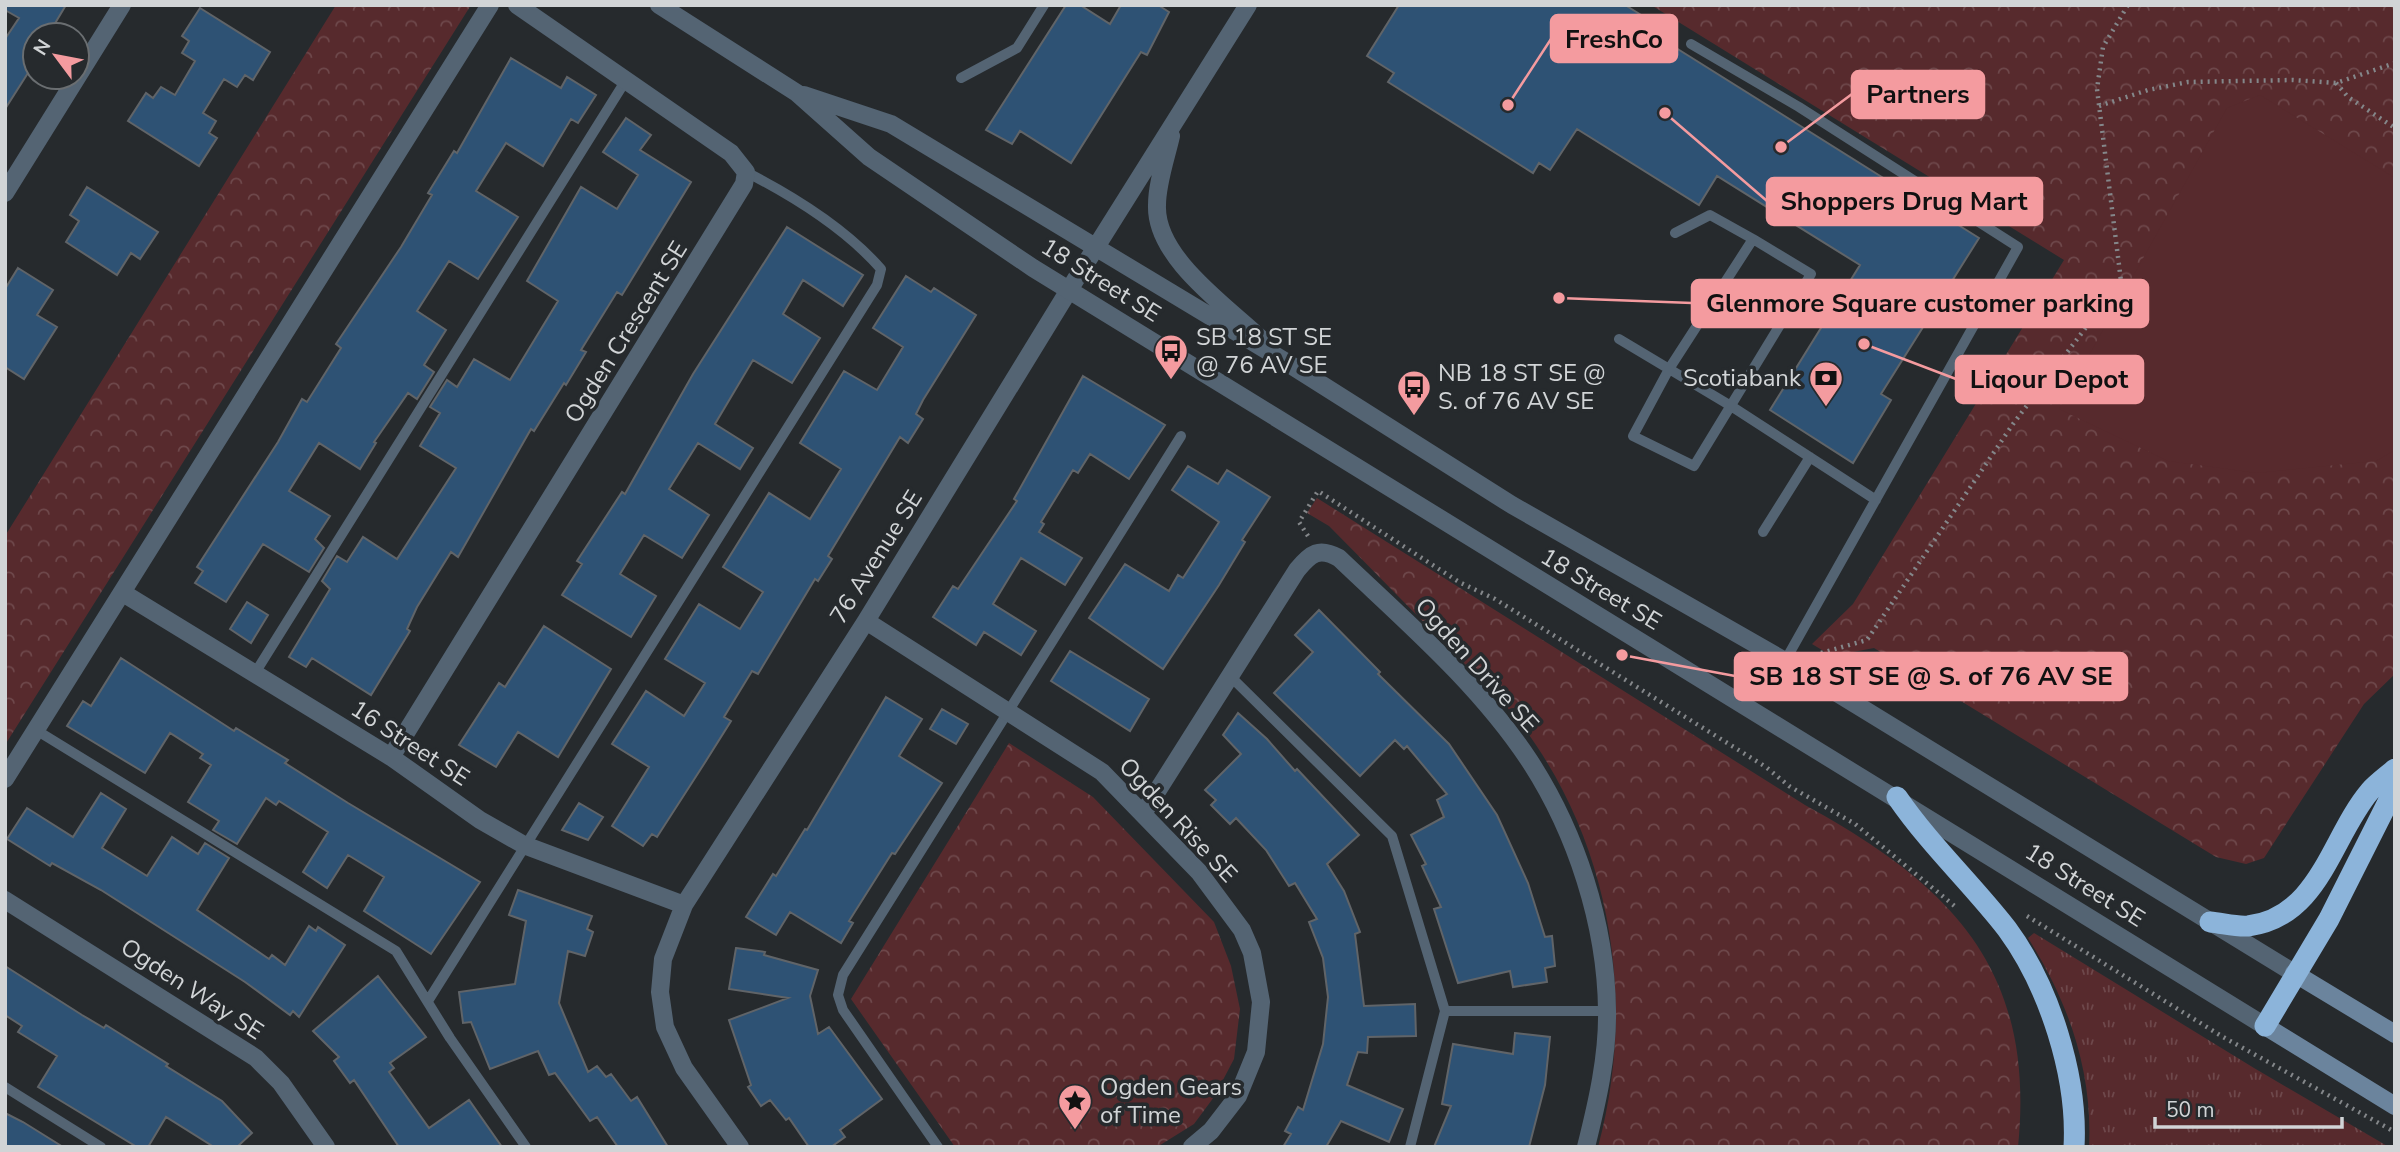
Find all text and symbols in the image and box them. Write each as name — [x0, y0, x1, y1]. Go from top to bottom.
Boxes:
callout: FreshCo — [1551, 15, 1677, 62]
north arrow — [21, 21, 91, 91]
text: FreshCo — [1565, 22, 1663, 57]
text: N — [28, 35, 57, 60]
callout: Partners — [1852, 71, 1984, 118]
text: Partners — [1866, 77, 1970, 112]
callout: Shoppers Drug Mart — [1767, 178, 2042, 225]
text: Shoppers Drug Mart — [1780, 184, 2029, 219]
street label: 18 Street SE — [1035, 231, 1167, 329]
street label: Ogden Crescent SE — [557, 235, 695, 429]
callout: Glenmore Square customer parking — [1692, 280, 2148, 327]
text: Glenmore Square customer parking — [1706, 286, 2134, 321]
place label: SB 18 ST SE @ 76 AV SE — [1196, 321, 1332, 381]
bus stop icon: SB 18 ST SE @ 76 AV SE — [1152, 332, 1190, 381]
callout: Liqour Depot — [1956, 356, 2143, 403]
place label: NB 18 ST SE @ S. of 76 AV SE — [1438, 357, 1606, 417]
bank icon: Scotiabank — [1807, 359, 1845, 408]
place label: Scotiabank — [1683, 362, 1802, 394]
text: Liqour Depot — [1970, 362, 2129, 397]
bus stop icon: NB 18 ST SE @ S. of 76 AV SE — [1395, 368, 1433, 417]
street label: 76 Avenue SE — [822, 484, 930, 630]
street label: 18 Street SE — [1535, 540, 1667, 638]
street label: Ogden Drive SE — [1408, 591, 1546, 739]
callout: SB 18 ST SE @ S. of 76 AV SE — [1735, 653, 2127, 700]
text: SB 18 ST SE @ S. of 76 AV SE — [1749, 659, 2113, 694]
street label: 16 Street SE — [345, 693, 475, 793]
street label: Ogden Rise SE — [1112, 751, 1244, 889]
street label: 18 Street SE — [2019, 836, 2151, 934]
street label: Ogden Way SE — [115, 931, 269, 1047]
place label: Ogden Gears of Time — [1100, 1071, 1242, 1131]
place icon: Ogden Gears of Time — [1056, 1082, 1094, 1131]
scale bar — [2155, 1086, 2342, 1130]
text: 50 m — [2166, 1096, 2215, 1124]

